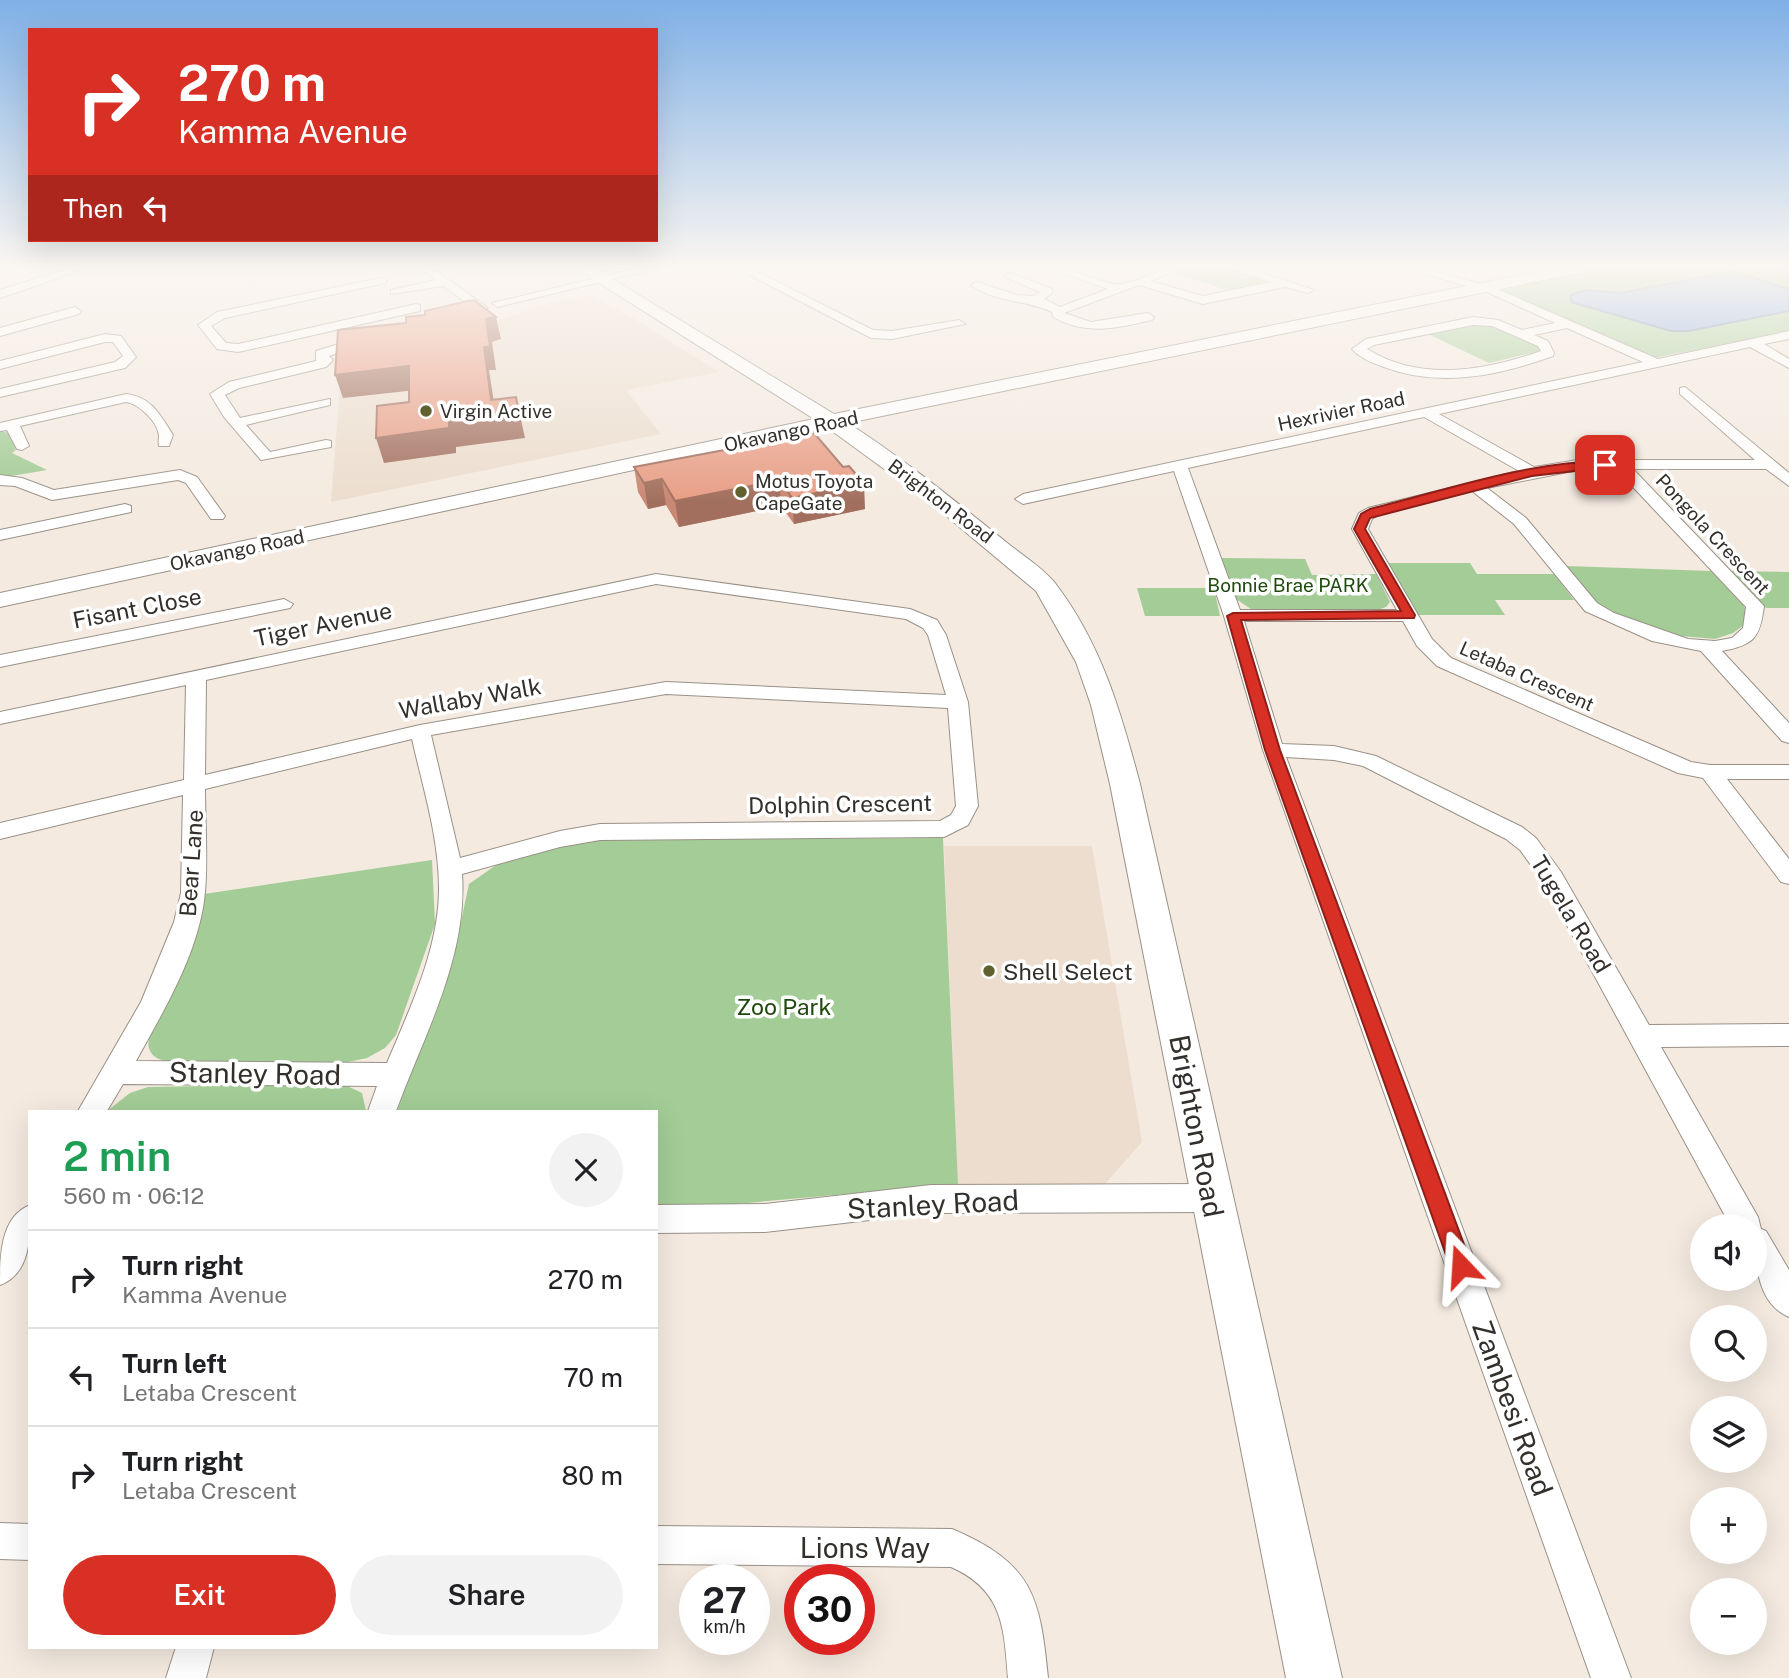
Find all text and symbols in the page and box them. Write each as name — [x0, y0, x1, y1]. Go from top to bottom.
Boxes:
text: 270 m — [178, 54, 326, 112]
icon: right — [63, 56, 154, 147]
text: Kamma Avenue — [178, 113, 408, 150]
icon: left — [137, 189, 175, 227]
text: Then — [63, 193, 123, 224]
street label: Hexrivier Road — [1275, 387, 1407, 435]
place label: Virgin Active — [440, 400, 552, 422]
marker: Virgin Active — [418, 403, 434, 419]
street label: Okavango Road — [722, 406, 860, 456]
pin — [1575, 435, 1635, 495]
icon: arrive — [1586, 446, 1624, 484]
street label: Brighton Road — [884, 454, 998, 548]
street label: Pongola Crescent — [1652, 469, 1774, 599]
place label: Motus Toyota CapeGate — [755, 470, 873, 514]
marker: Motus Toyota CapeGate — [733, 484, 749, 500]
street label: Okavango Road — [168, 525, 306, 575]
park label: Bonnie Brae PARK — [1207, 574, 1369, 596]
street label: Fisant Close — [70, 582, 204, 634]
street label: Tiger Avenue — [252, 596, 394, 652]
street label: Letaba Crescent — [1456, 637, 1598, 715]
street label: Wallaby Walk — [397, 672, 543, 724]
street label: Dolphin Crescent — [748, 789, 932, 819]
street label: Bear Lane — [174, 808, 208, 918]
street label: Tugela Road — [1525, 850, 1617, 978]
place label: Shell Select — [1003, 958, 1133, 985]
marker: Shell Select — [981, 963, 997, 979]
park label: Zoo Park — [737, 993, 831, 1020]
street label: Brighton Road — [1163, 1032, 1231, 1220]
street label: Stanley Road — [169, 1055, 341, 1091]
text: 2 min — [63, 1131, 171, 1180]
button: close — [549, 1133, 623, 1207]
text: 560 m · 06:12 — [63, 1182, 204, 1209]
street label: Stanley Road — [846, 1183, 1020, 1225]
map controls — [1690, 1214, 1767, 1655]
button: sound — [1690, 1214, 1767, 1291]
position arrow — [1424, 1229, 1498, 1303]
text: Turn right — [122, 1250, 244, 1281]
icon: right — [63, 1260, 101, 1298]
text: 270 m — [548, 1264, 623, 1295]
text: Kamma Avenue — [122, 1281, 287, 1308]
button: search — [1690, 1305, 1767, 1382]
street label: Zambesi Road — [1466, 1316, 1560, 1500]
text: Turn left — [122, 1348, 227, 1379]
icon: left — [63, 1358, 101, 1396]
text: 70 m — [563, 1362, 623, 1393]
text: Letaba Crescent — [122, 1379, 297, 1406]
button: layers — [1690, 1396, 1767, 1473]
text: Turn right — [122, 1446, 244, 1477]
icon: right — [63, 1456, 101, 1494]
text: 80 m — [562, 1460, 623, 1491]
text: Letaba Crescent — [122, 1477, 297, 1504]
button: + — [1690, 1487, 1767, 1564]
street label: Lions Way — [800, 1531, 930, 1564]
button: Exit — [63, 1555, 336, 1635]
button: Share — [350, 1555, 623, 1635]
speed limit sign: 30 — [784, 1564, 875, 1655]
button: − — [1690, 1578, 1767, 1655]
text: 27 — [702, 1580, 747, 1621]
text: km/h — [703, 1616, 746, 1637]

